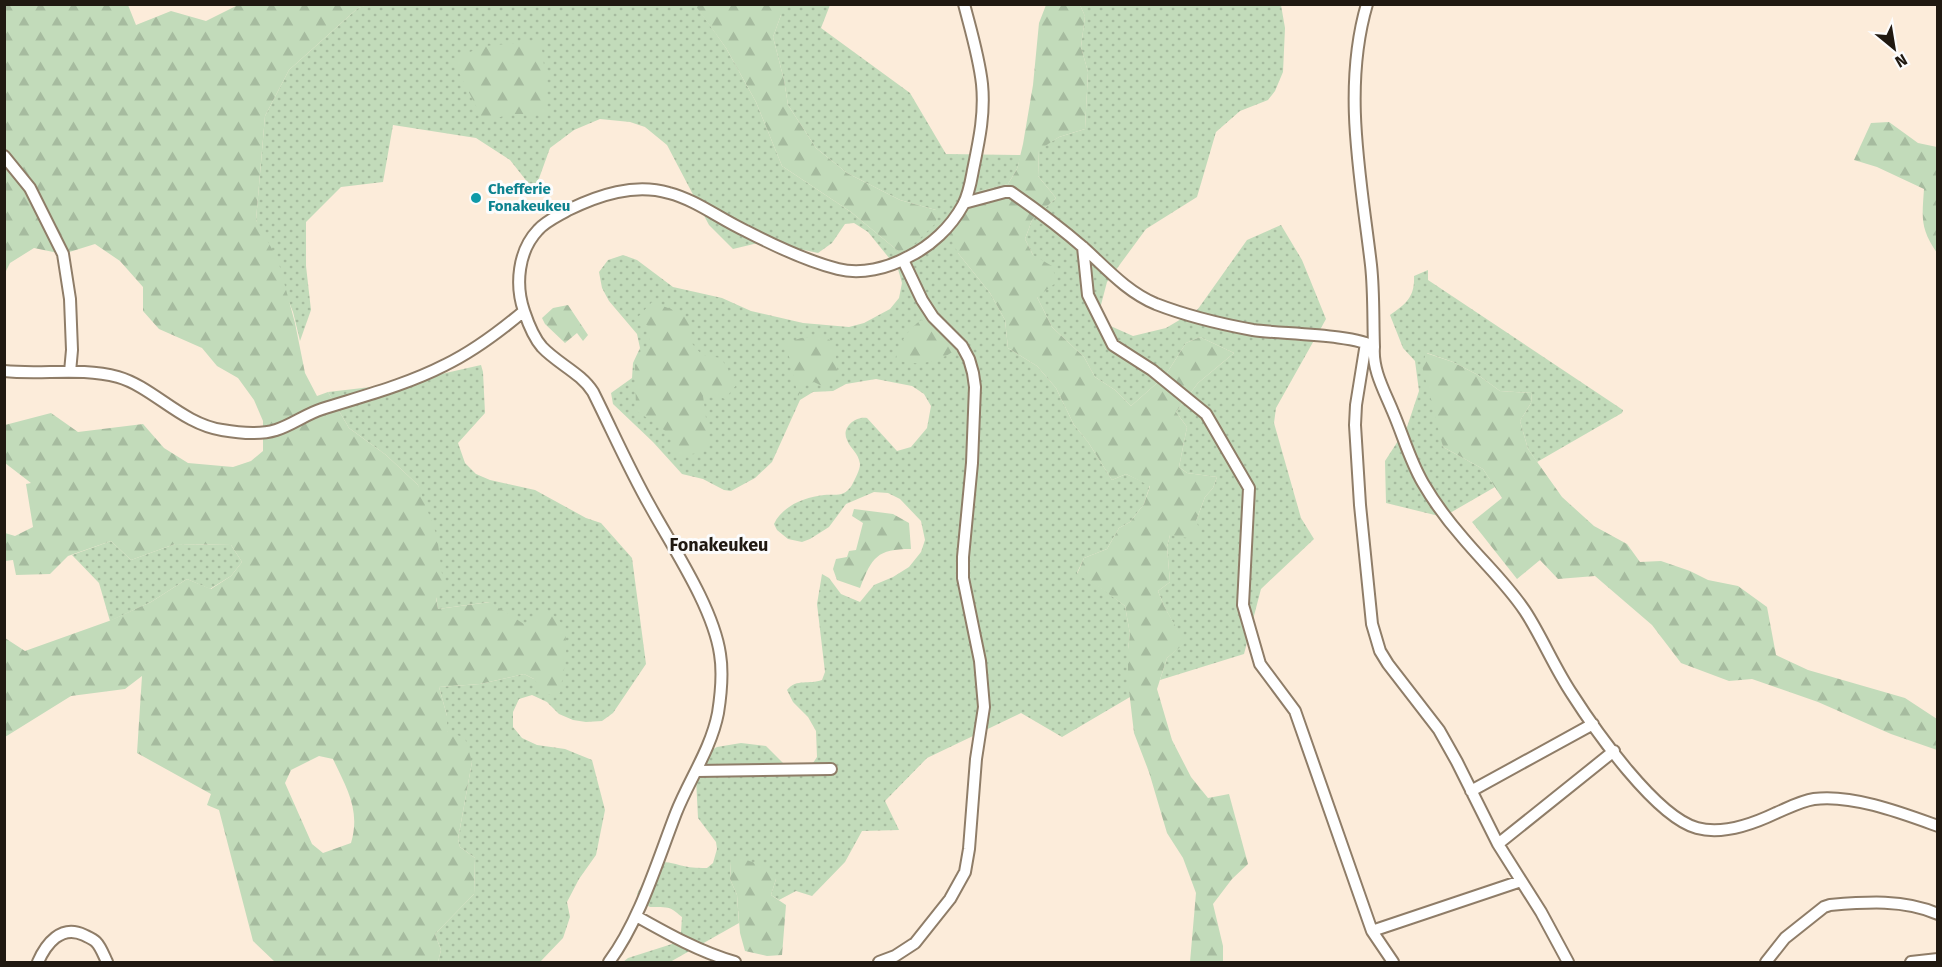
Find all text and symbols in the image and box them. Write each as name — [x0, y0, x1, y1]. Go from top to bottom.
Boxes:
north arrow — [1864, 18, 1924, 78]
text: N — [1892, 50, 1911, 71]
place label: Chefferie Fonakeukeu — [488, 180, 570, 215]
marker: Chefferie Fonakeukeu — [469, 191, 483, 205]
district label: Fonakeukeu — [670, 534, 768, 556]

